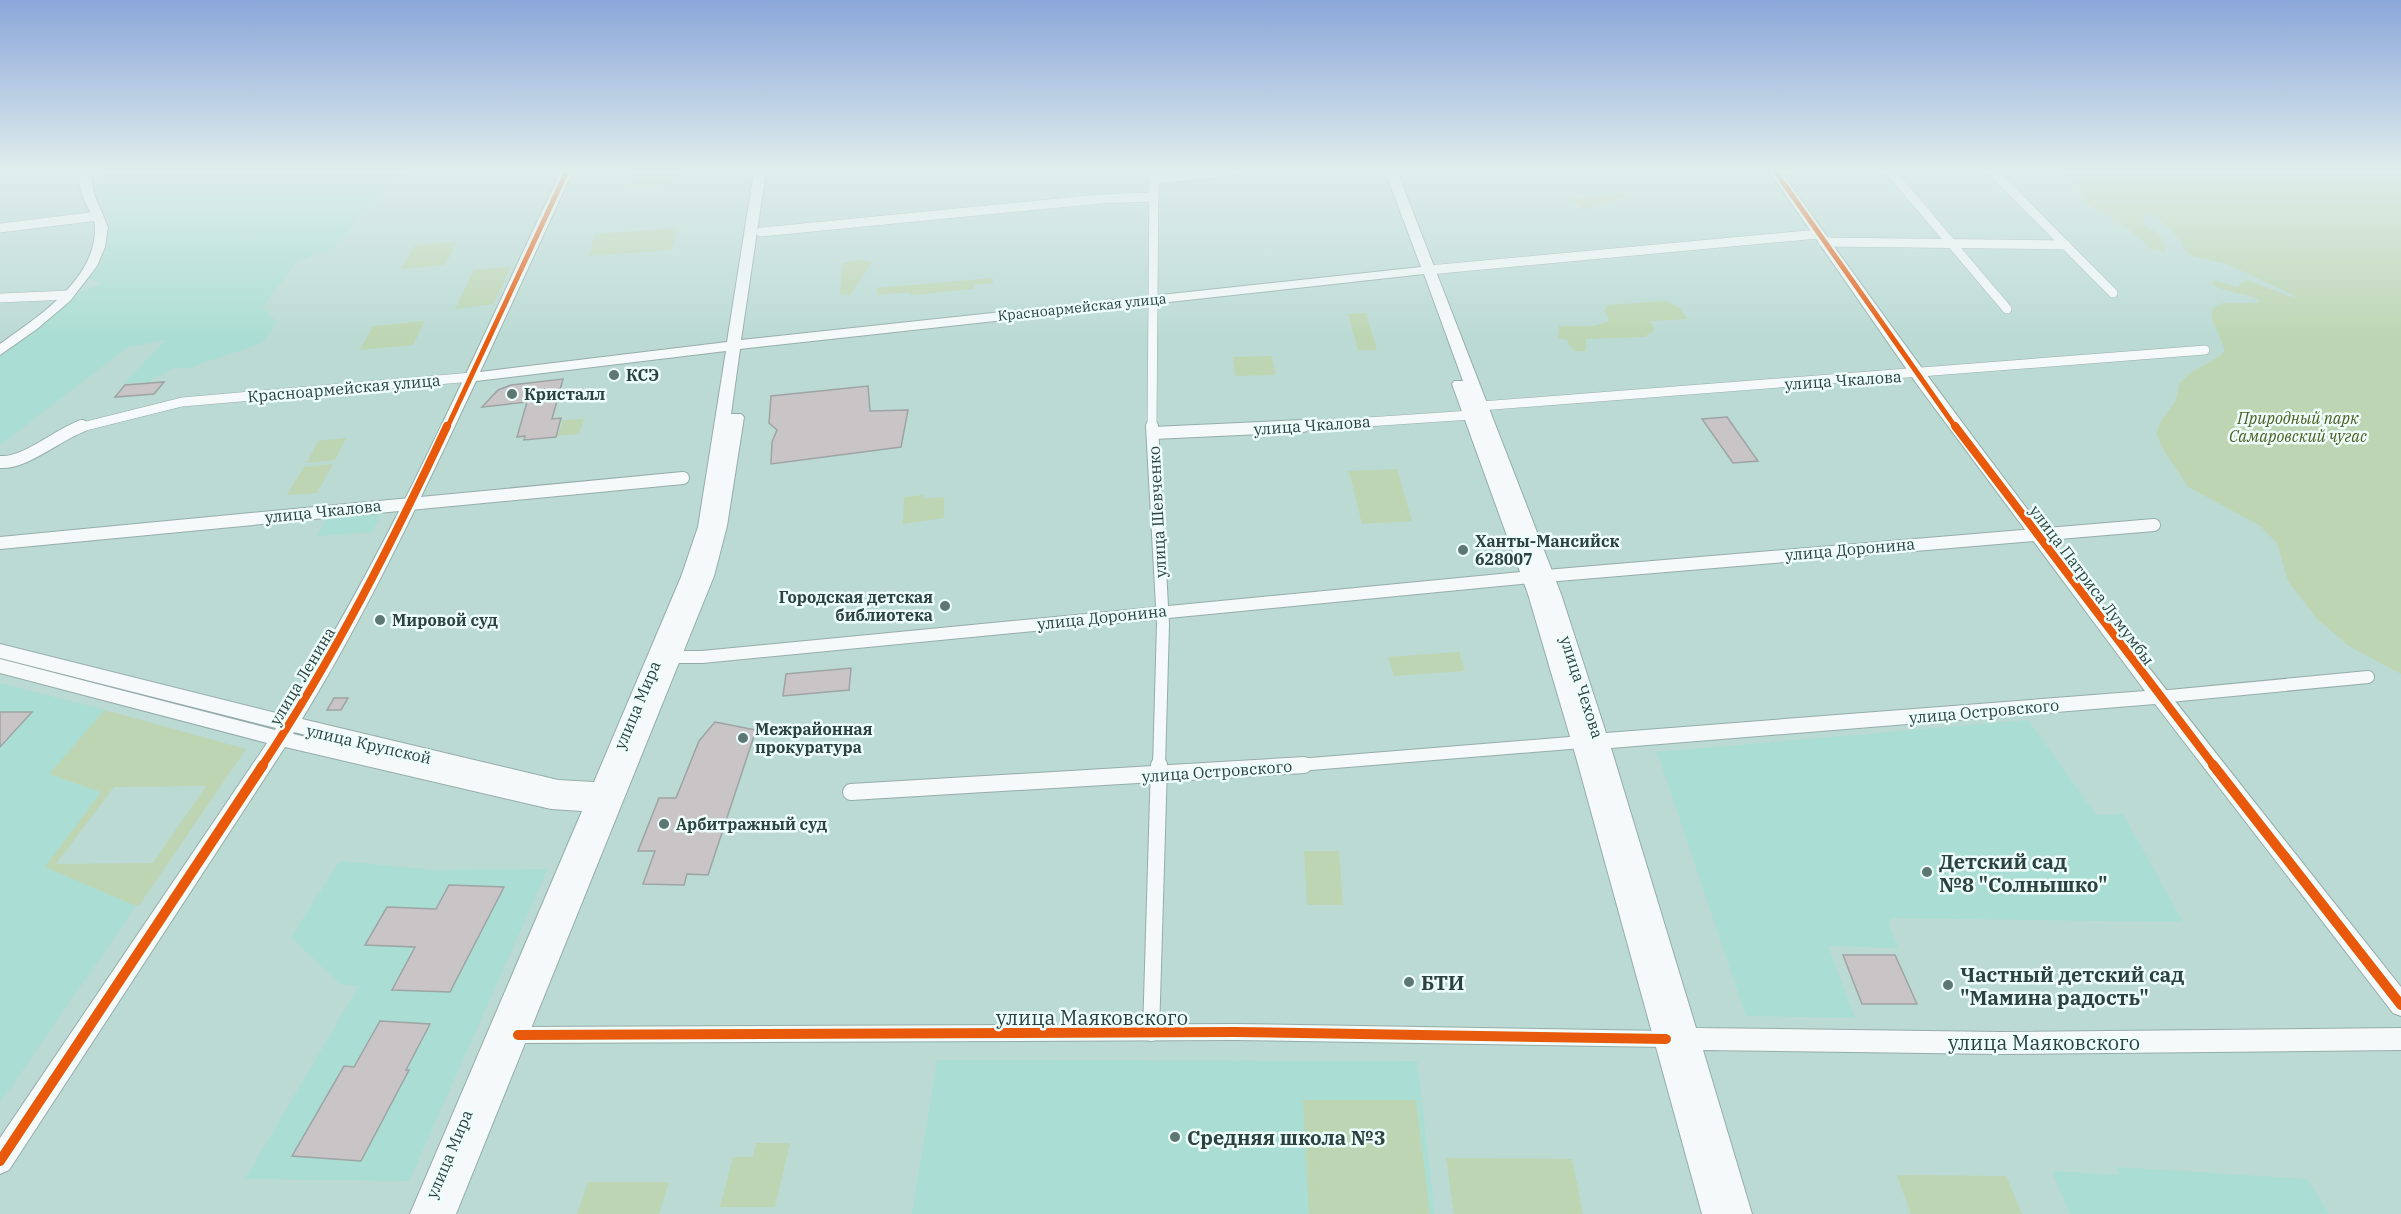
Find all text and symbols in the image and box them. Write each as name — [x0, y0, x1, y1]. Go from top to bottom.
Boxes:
street label: Красноармейская улица — [997, 289, 1168, 325]
place label: КСЭ — [626, 365, 659, 385]
street label: улица Чкалова — [1784, 366, 1902, 394]
marker: КСЭ — [607, 368, 621, 382]
street label: Красноармейская улица — [247, 370, 442, 406]
place label: Кристалл — [524, 384, 605, 404]
marker: Кристалл — [505, 387, 519, 401]
park label: Природный парк Самаровский чугас — [2229, 408, 2367, 446]
street label: улица Чкалова — [1253, 411, 1371, 439]
street label: улица Шевченко — [1144, 446, 1170, 578]
street label: улица Чкалова — [264, 495, 383, 527]
street label: улица Патриса Лумумбы — [2025, 501, 2159, 669]
place label: Ханты-Мансийск 628007 — [1475, 531, 1619, 569]
street label: улица Доронина — [1784, 533, 1916, 565]
marker: Ханты-Мансийск 628007 — [1456, 543, 1470, 557]
place label: Городская детская библиотека — [779, 587, 933, 625]
marker: Городская детская библиотека — [938, 599, 952, 613]
street label: улица Доронина — [1036, 600, 1168, 634]
place label: Мировой суд — [392, 610, 498, 630]
marker: Мировой суд — [373, 613, 387, 627]
street label: улица Ленина — [265, 623, 339, 729]
street label: улица Чехова — [1556, 633, 1608, 741]
street label: улица Мира — [609, 657, 665, 752]
street label: улица Островского — [1908, 694, 2060, 728]
place label: Межрайонная прокуратура — [755, 719, 873, 757]
street label: улица Крупской — [305, 720, 433, 768]
marker: Межрайонная прокуратура — [736, 731, 750, 745]
street label: улица Островского — [1141, 756, 1293, 786]
place label: Арбитражный суд — [676, 814, 828, 834]
marker: Арбитражный суд — [657, 817, 671, 831]
place label: Детский сад №8 "Солнышко" — [1939, 848, 2108, 898]
marker: Детский сад №8 "Солнышко" — [1920, 865, 1934, 879]
place label: Частный детский сад "Мамина радость" — [1960, 961, 2184, 1011]
place label: БТИ — [1421, 969, 1464, 996]
marker: БТИ — [1402, 975, 1416, 989]
marker: Частный детский сад "Мамина радость" — [1941, 978, 1955, 992]
street label: улица Маяковского — [996, 1004, 1188, 1031]
street label: улица Маяковского — [1948, 1029, 2140, 1056]
street label: улица Мира — [421, 1106, 477, 1201]
place label: Средняя школа №3 — [1187, 1124, 1386, 1151]
marker: Средняя школа №3 — [1168, 1130, 1182, 1144]

